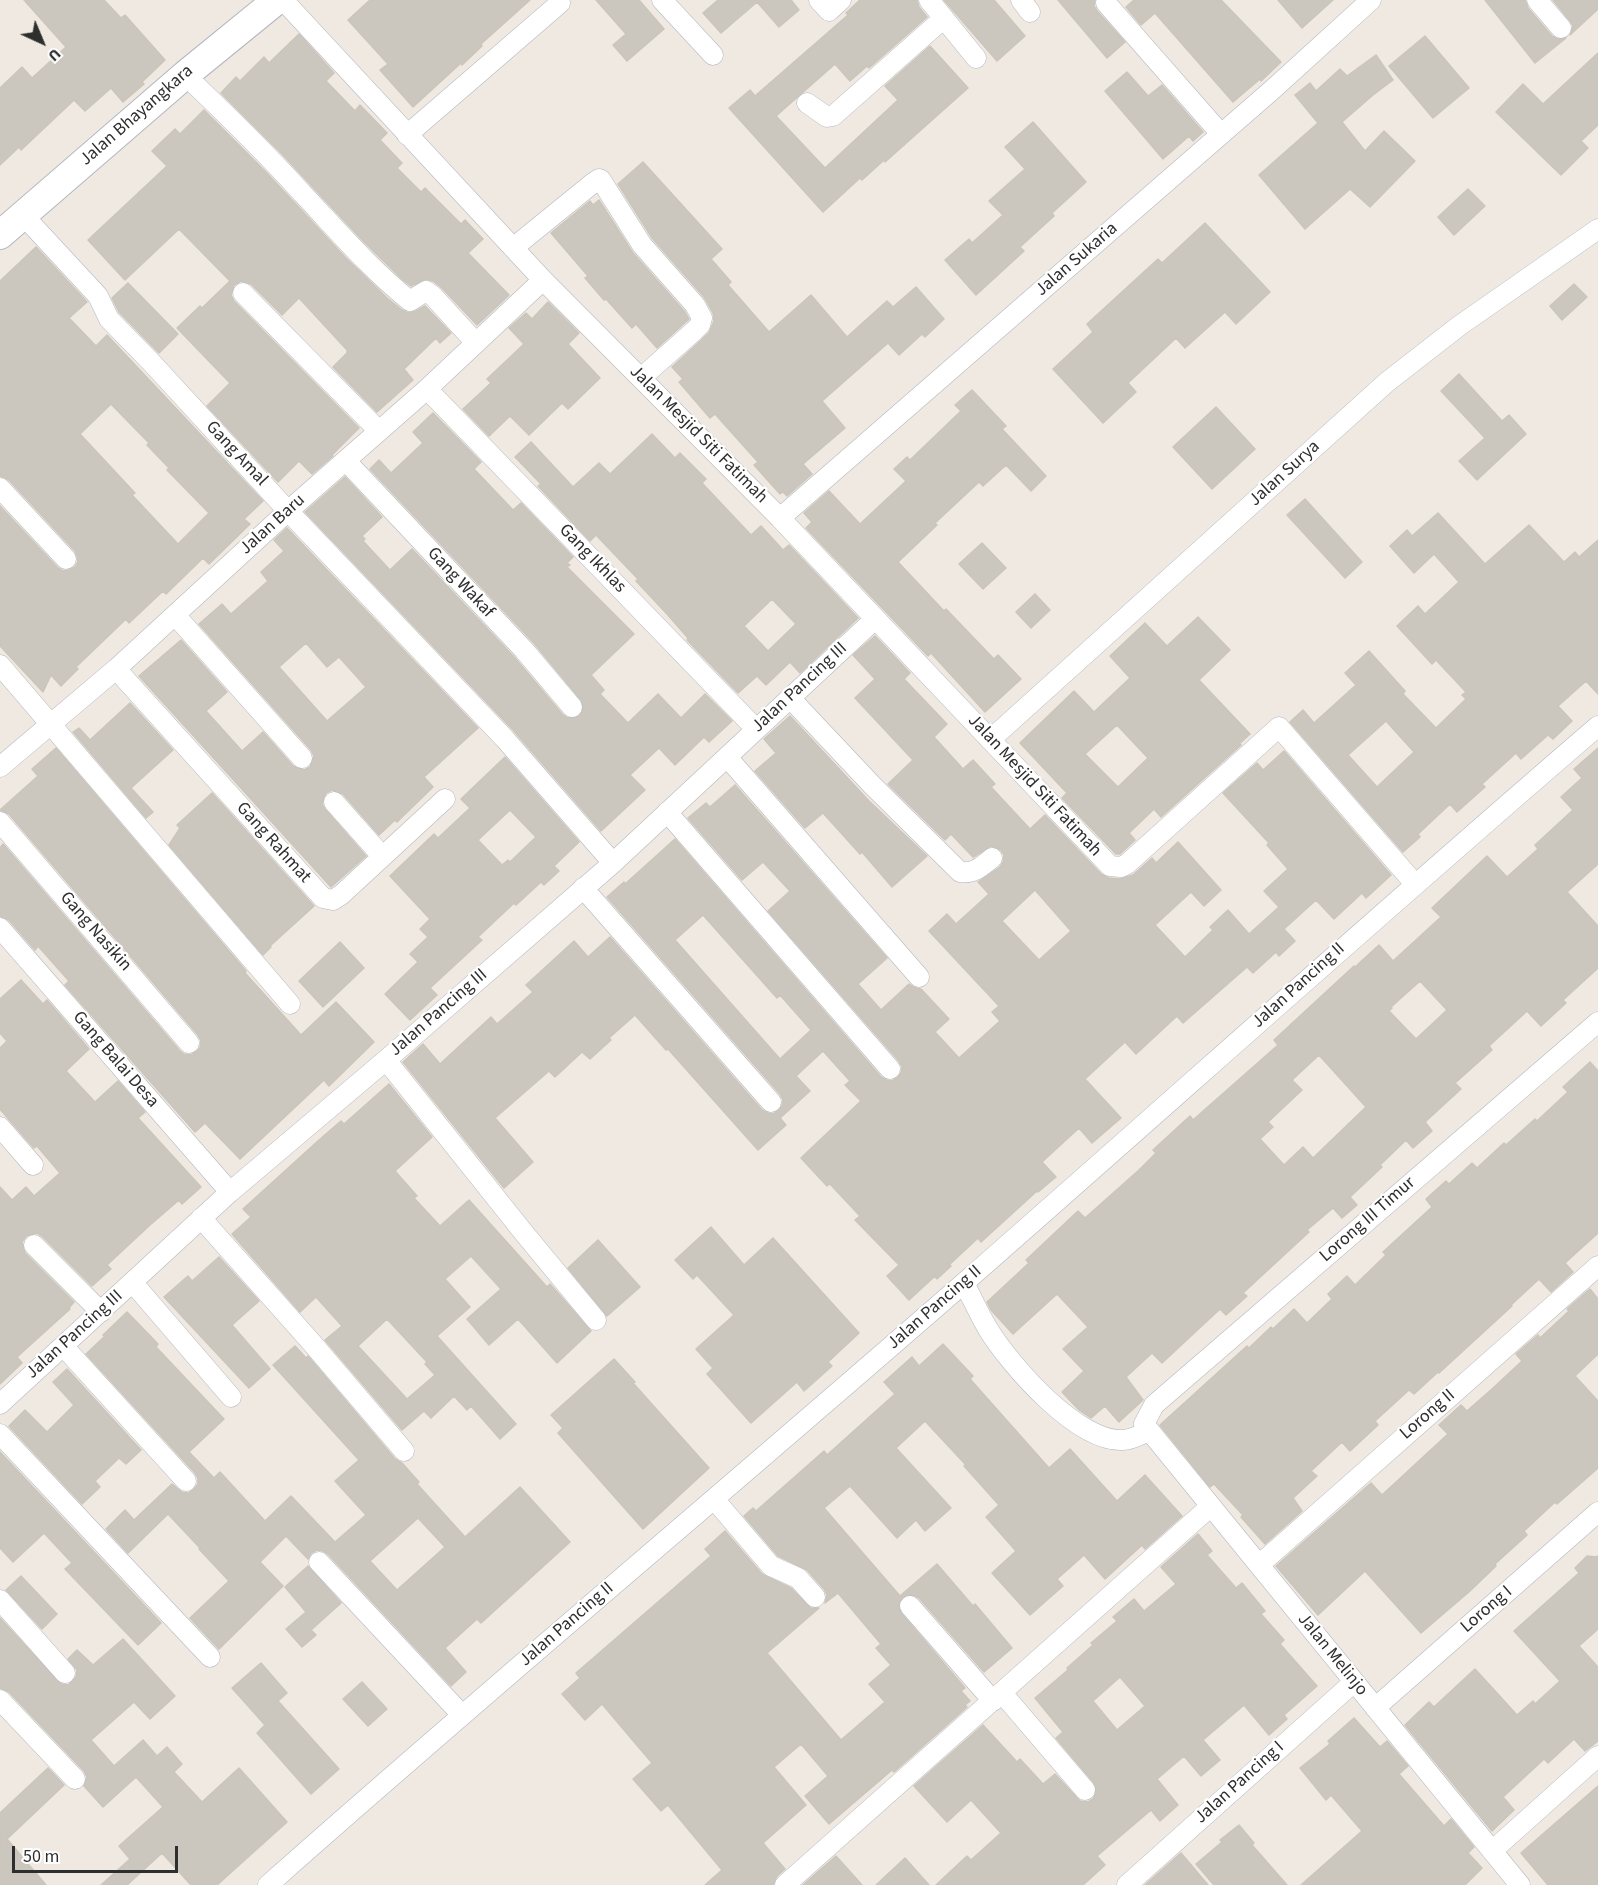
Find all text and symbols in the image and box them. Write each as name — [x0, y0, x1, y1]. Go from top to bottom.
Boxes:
north arrow — [12, 12, 72, 72]
text: U — [43, 43, 66, 67]
street label: Jalan Bhayangkara — [76, 61, 198, 171]
street label: Jalan Sukaria — [1032, 218, 1122, 302]
street label: Jalan Mesjid Siti Fatimah — [624, 361, 772, 509]
street label: Gang Amal — [200, 417, 272, 491]
street label: Jalan Surya — [1245, 437, 1325, 511]
street label: Jalan Baru — [236, 490, 310, 560]
street label: Gang Ikhlas — [554, 520, 630, 598]
street label: Gang Wakaf — [422, 543, 498, 623]
street label: Jalan Pancing III — [748, 638, 852, 738]
street label: Jalan Mesjid Siti Fatimah — [963, 710, 1105, 862]
street label: Gang Rahmat — [231, 798, 315, 888]
street label: Gang Nasikin — [55, 888, 135, 976]
street label: Jalan Pancing II — [1248, 939, 1350, 1033]
street label: Jalan Pancing III — [386, 965, 492, 1061]
street label: Gang Balai Desa — [67, 1007, 163, 1113]
street label: Lorong III Timur — [1316, 1173, 1420, 1267]
street label: Jalan Pancing II — [883, 1261, 987, 1355]
street label: Jalan Pancing III — [22, 1286, 128, 1384]
street label: Lorong II — [1396, 1385, 1460, 1445]
street label: Jalan Pancing II — [515, 1578, 619, 1672]
street label: Lorong I — [1457, 1582, 1517, 1638]
street label: Jalan Melinjo — [1292, 1609, 1372, 1701]
street label: Jalan Pancing I — [1191, 1737, 1289, 1829]
scale bar — [15, 1834, 182, 1872]
text: 50 m — [23, 1844, 59, 1869]

